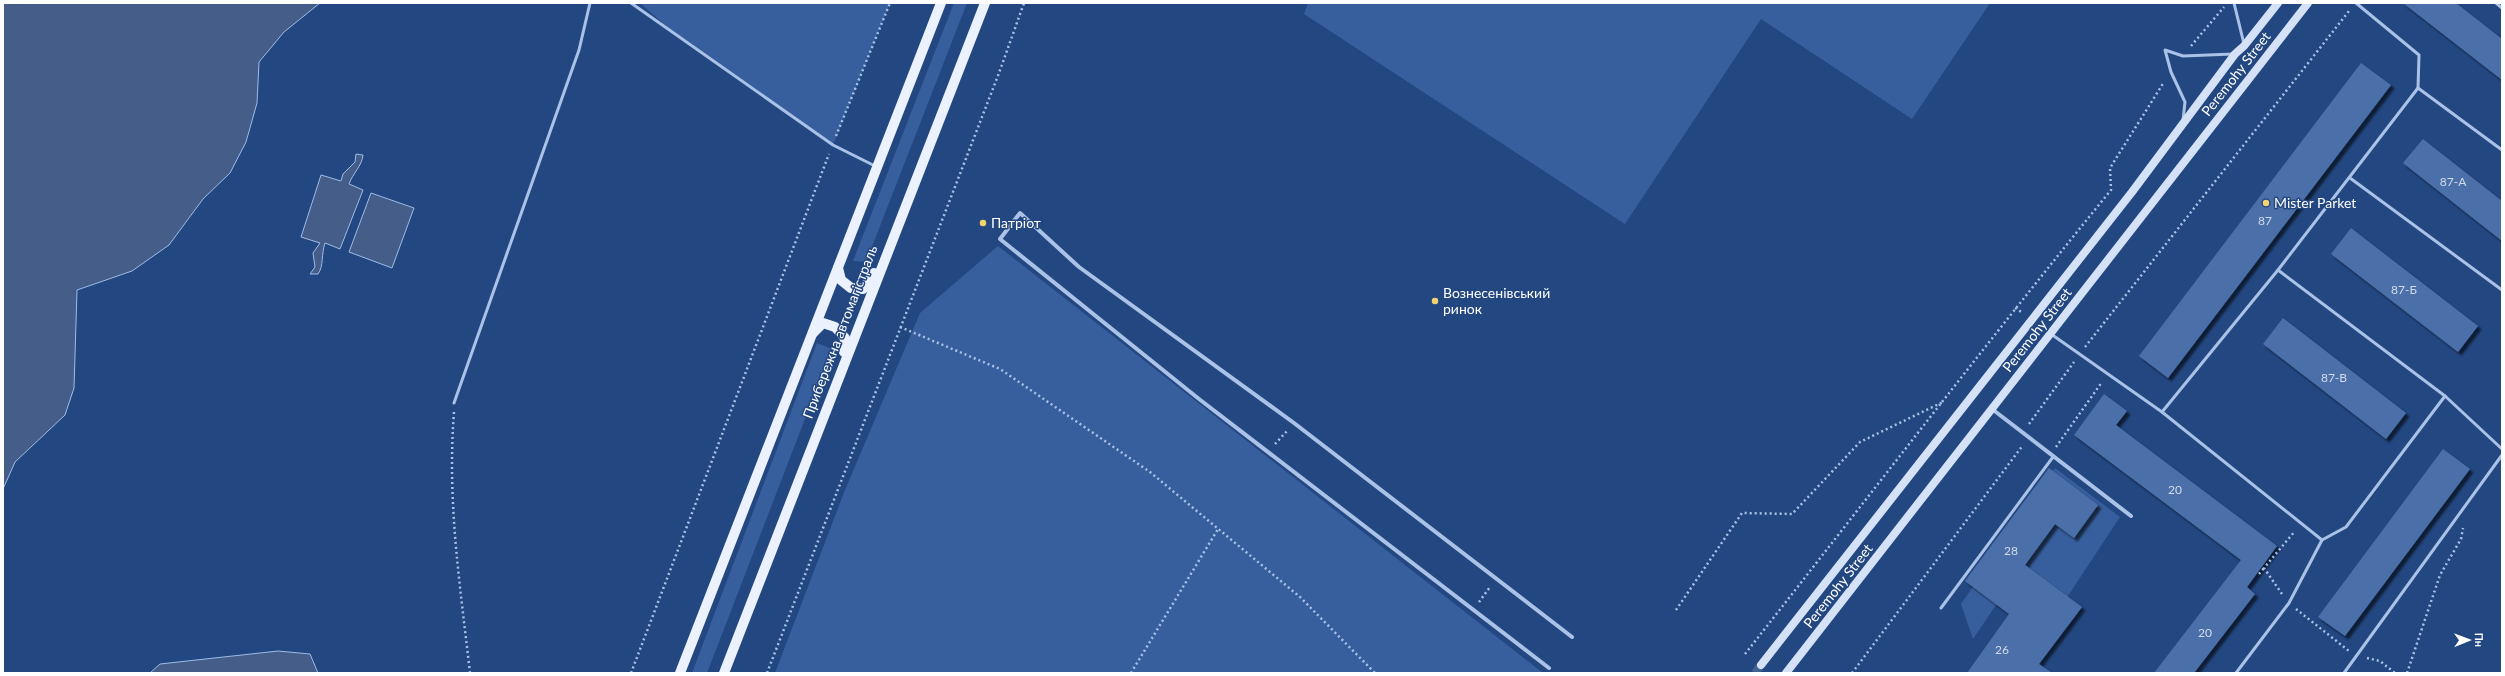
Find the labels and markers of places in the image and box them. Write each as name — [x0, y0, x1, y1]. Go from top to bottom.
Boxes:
place label: Mister Parket — [2274, 194, 2356, 211]
marker: Mister Parket — [2261, 198, 2271, 208]
place label: Патріот — [991, 214, 1041, 231]
marker: Патріот — [978, 218, 988, 228]
place label: Вознесенівський ринок — [1443, 284, 1550, 317]
marker: Вознесенівський ринок — [1430, 296, 1440, 306]

